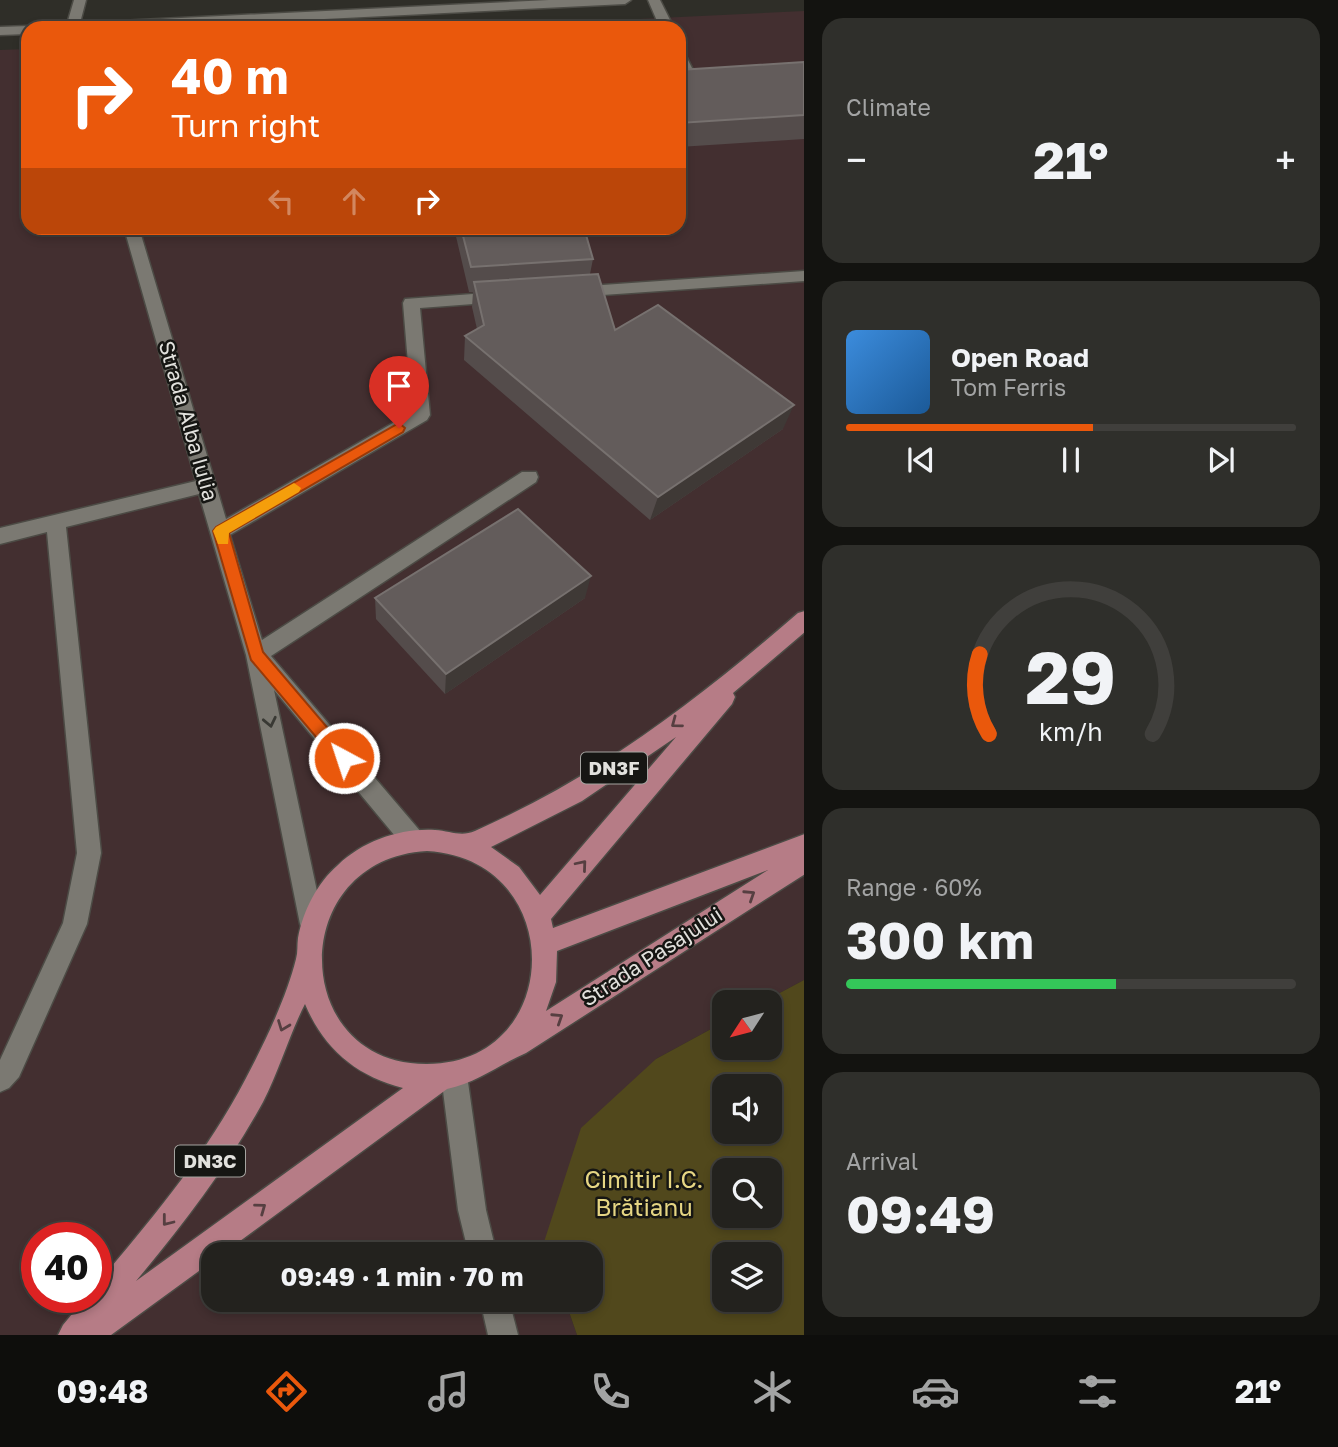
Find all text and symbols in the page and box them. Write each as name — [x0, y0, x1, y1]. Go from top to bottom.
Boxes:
text: 40 m — [171, 46, 289, 105]
icon: right — [56, 49, 147, 140]
text: Climate — [846, 93, 931, 121]
text: Turn right — [171, 106, 320, 144]
text: 21° — [1033, 128, 1109, 190]
text: − — [846, 137, 867, 182]
text: + — [1275, 137, 1296, 182]
icon: left — [262, 182, 300, 220]
icon: ahead — [335, 182, 373, 220]
icon: right — [408, 182, 446, 220]
street label: Strada Alba Iulia — [154, 338, 224, 504]
text: Open Road — [951, 342, 1089, 373]
pin — [369, 356, 429, 428]
icon: arrive — [380, 367, 418, 405]
text: Tom Ferris — [951, 373, 1066, 401]
icon: previous — [902, 441, 940, 479]
icon: pause — [1052, 441, 1090, 479]
icon: next — [1202, 441, 1240, 479]
text: 29 — [1026, 633, 1116, 720]
one-way arrow — [671, 715, 684, 728]
text: km/h — [1039, 715, 1103, 746]
one-way arrow — [262, 716, 277, 728]
position arrow — [307, 721, 381, 795]
road number: DN3F — [581, 752, 647, 783]
one-way arrow — [573, 860, 586, 873]
text: Range · 60% — [846, 873, 982, 901]
one-way arrow — [742, 890, 755, 903]
street label: Strada Pasajului — [576, 901, 727, 1011]
text: 300 km — [846, 908, 1034, 970]
north arrow — [712, 990, 782, 1060]
map controls — [712, 990, 782, 1312]
one-way arrow — [550, 1013, 563, 1026]
one-way arrow — [277, 1019, 291, 1031]
button: sound — [712, 1074, 782, 1144]
road number: DN3C — [175, 1146, 245, 1176]
text: Arrival — [846, 1147, 918, 1175]
button: search — [712, 1158, 782, 1228]
park label: Cimitir I.C. Brătianu — [584, 1164, 704, 1221]
text: 09:49 — [846, 1182, 995, 1244]
one-way arrow — [253, 1204, 265, 1216]
one-way arrow — [163, 1213, 176, 1225]
speed limit sign: 40 — [21, 1222, 112, 1313]
button: layers — [712, 1242, 782, 1312]
text: 09:49 · 1 min · 70 m — [281, 1261, 523, 1292]
icon: directions — [262, 1367, 311, 1416]
icon: music — [424, 1367, 473, 1416]
icon: phone — [586, 1367, 635, 1416]
icon: climate — [748, 1367, 797, 1416]
icon: car — [911, 1367, 960, 1416]
icon: filters — [1073, 1367, 1122, 1416]
text: 09:48 — [57, 1372, 148, 1410]
text: 21° — [1235, 1372, 1281, 1410]

